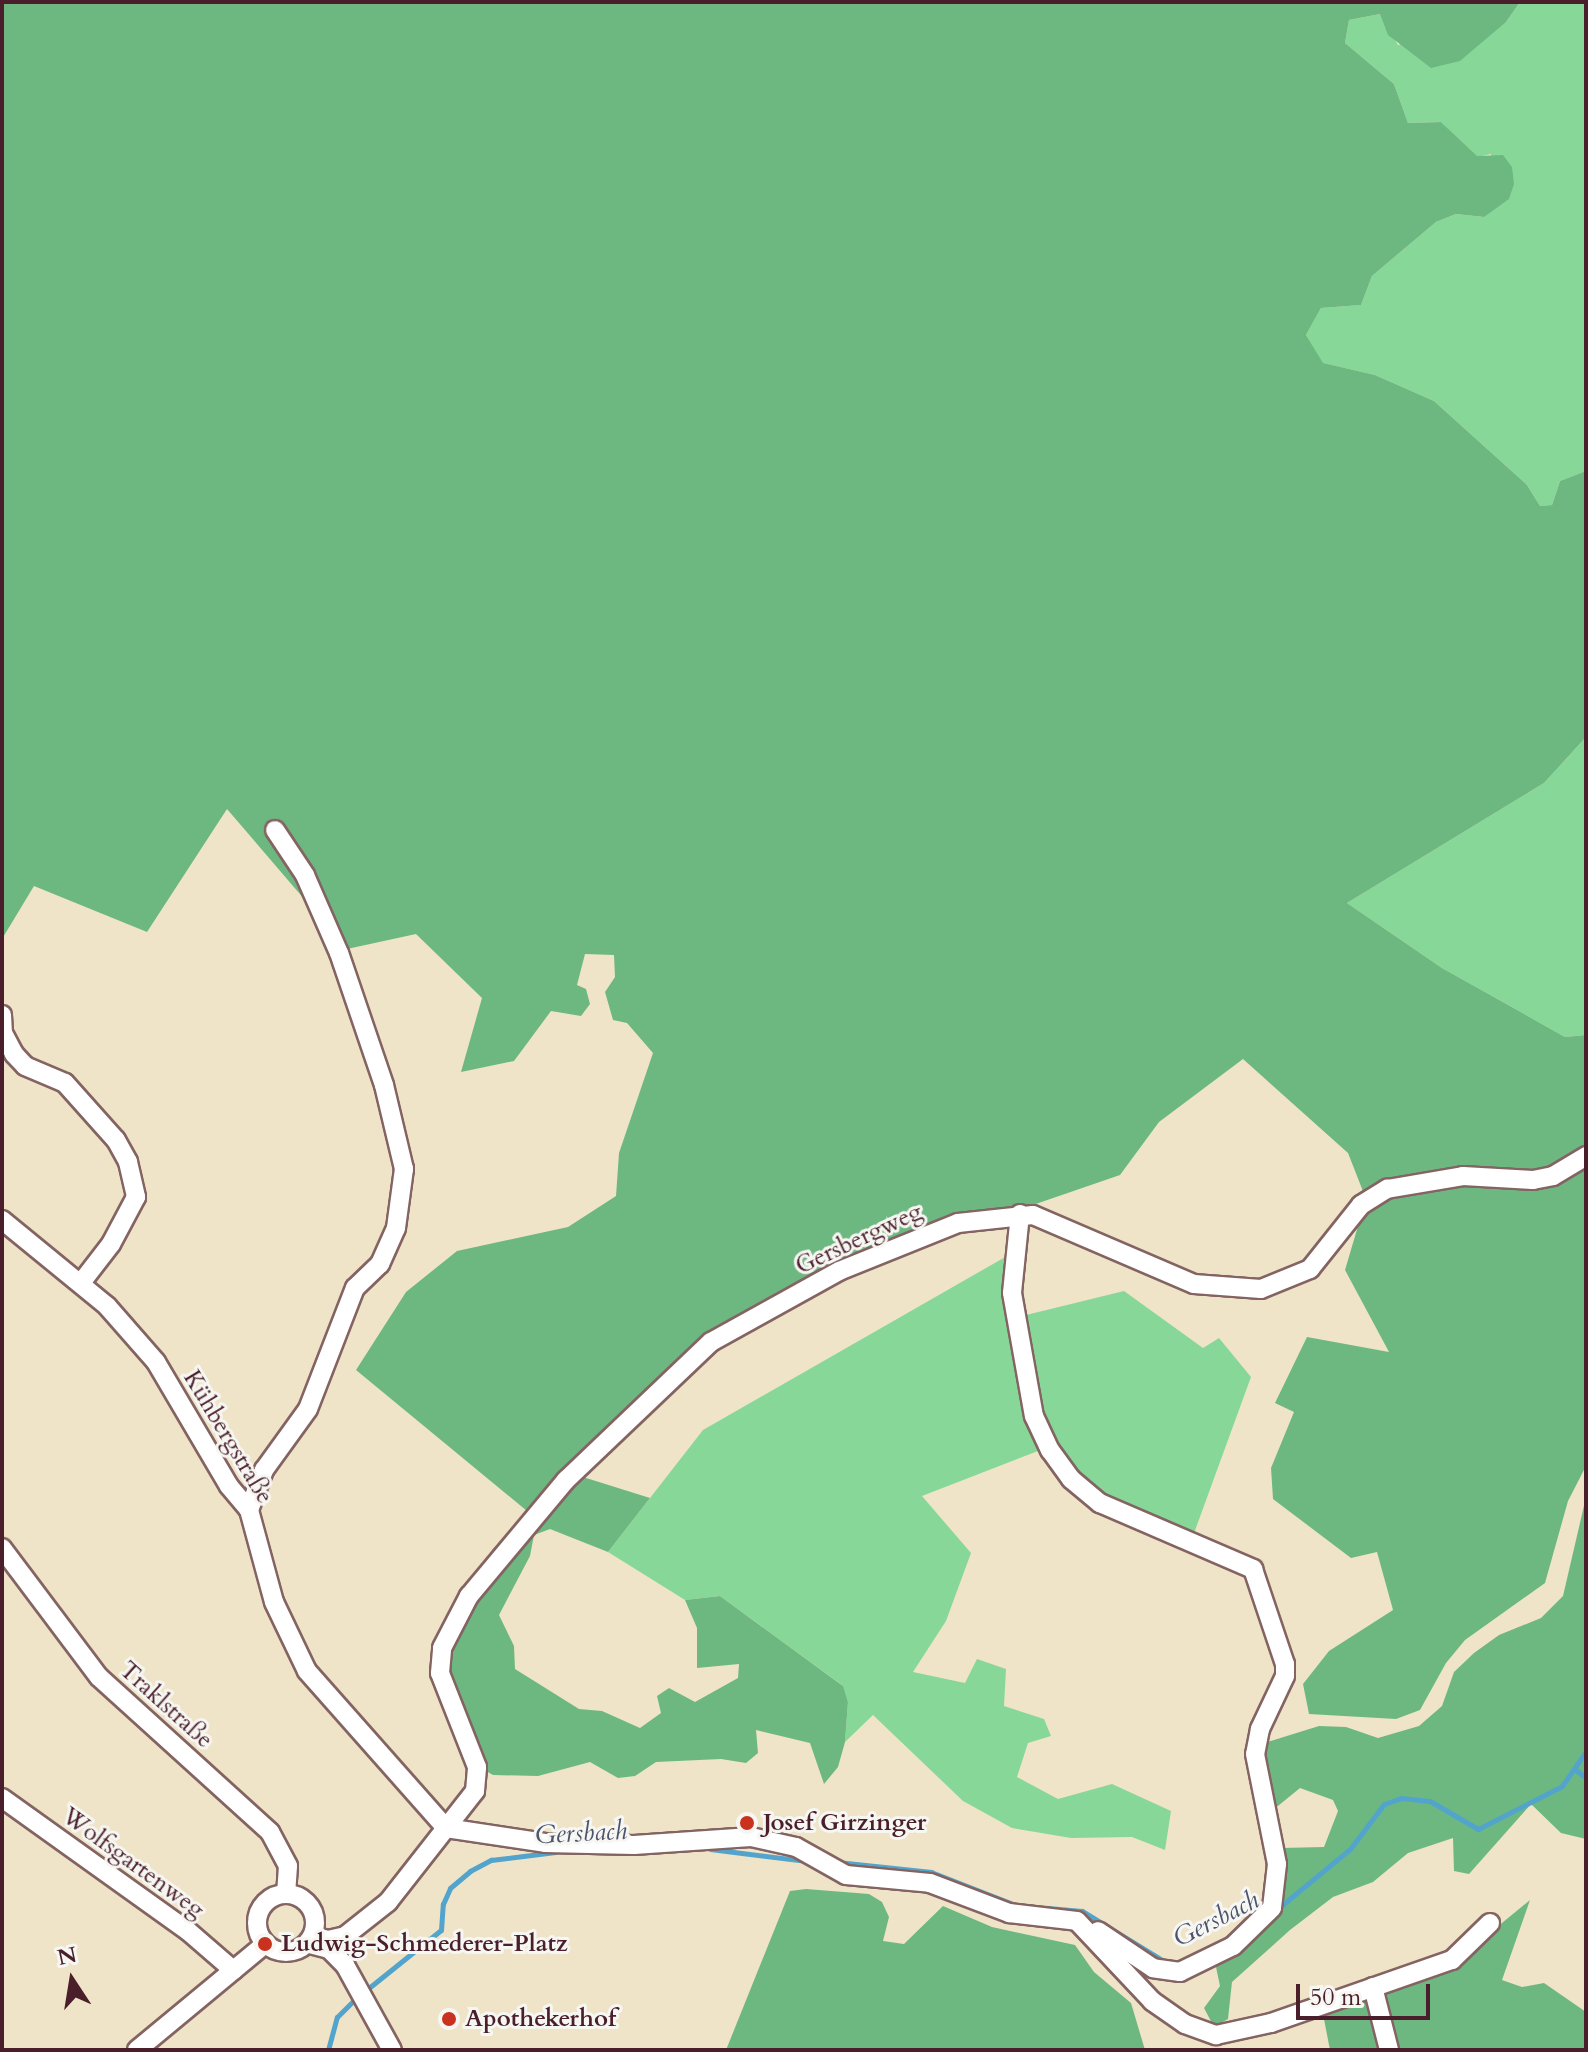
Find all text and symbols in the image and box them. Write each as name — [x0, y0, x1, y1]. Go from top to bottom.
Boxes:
street label: Gersbergweg — [791, 1197, 927, 1281]
street label: Kühbergstraße — [177, 1365, 279, 1509]
street label: Traklstraße — [113, 1656, 219, 1754]
street label: Wolfsgartenweg — [56, 1802, 210, 1924]
place label: Josef Girzinger — [763, 1809, 926, 1837]
marker: Josef Girzinger — [738, 1814, 756, 1832]
water label: Gersbach — [534, 1815, 628, 1851]
water label: Gersbach — [1168, 1884, 1264, 1954]
place label: Ludwig-Schmederer-Platz — [281, 1930, 568, 1958]
marker: Ludwig-Schmederer-Platz — [256, 1935, 274, 1953]
north arrow — [32, 1940, 112, 2020]
text: N — [55, 1940, 79, 1973]
scale bar — [1300, 1968, 1434, 2018]
text: 50 m — [1310, 1981, 1361, 2014]
place label: Apothekerhof — [465, 2005, 616, 2033]
marker: Apothekerhof — [440, 2010, 458, 2028]

